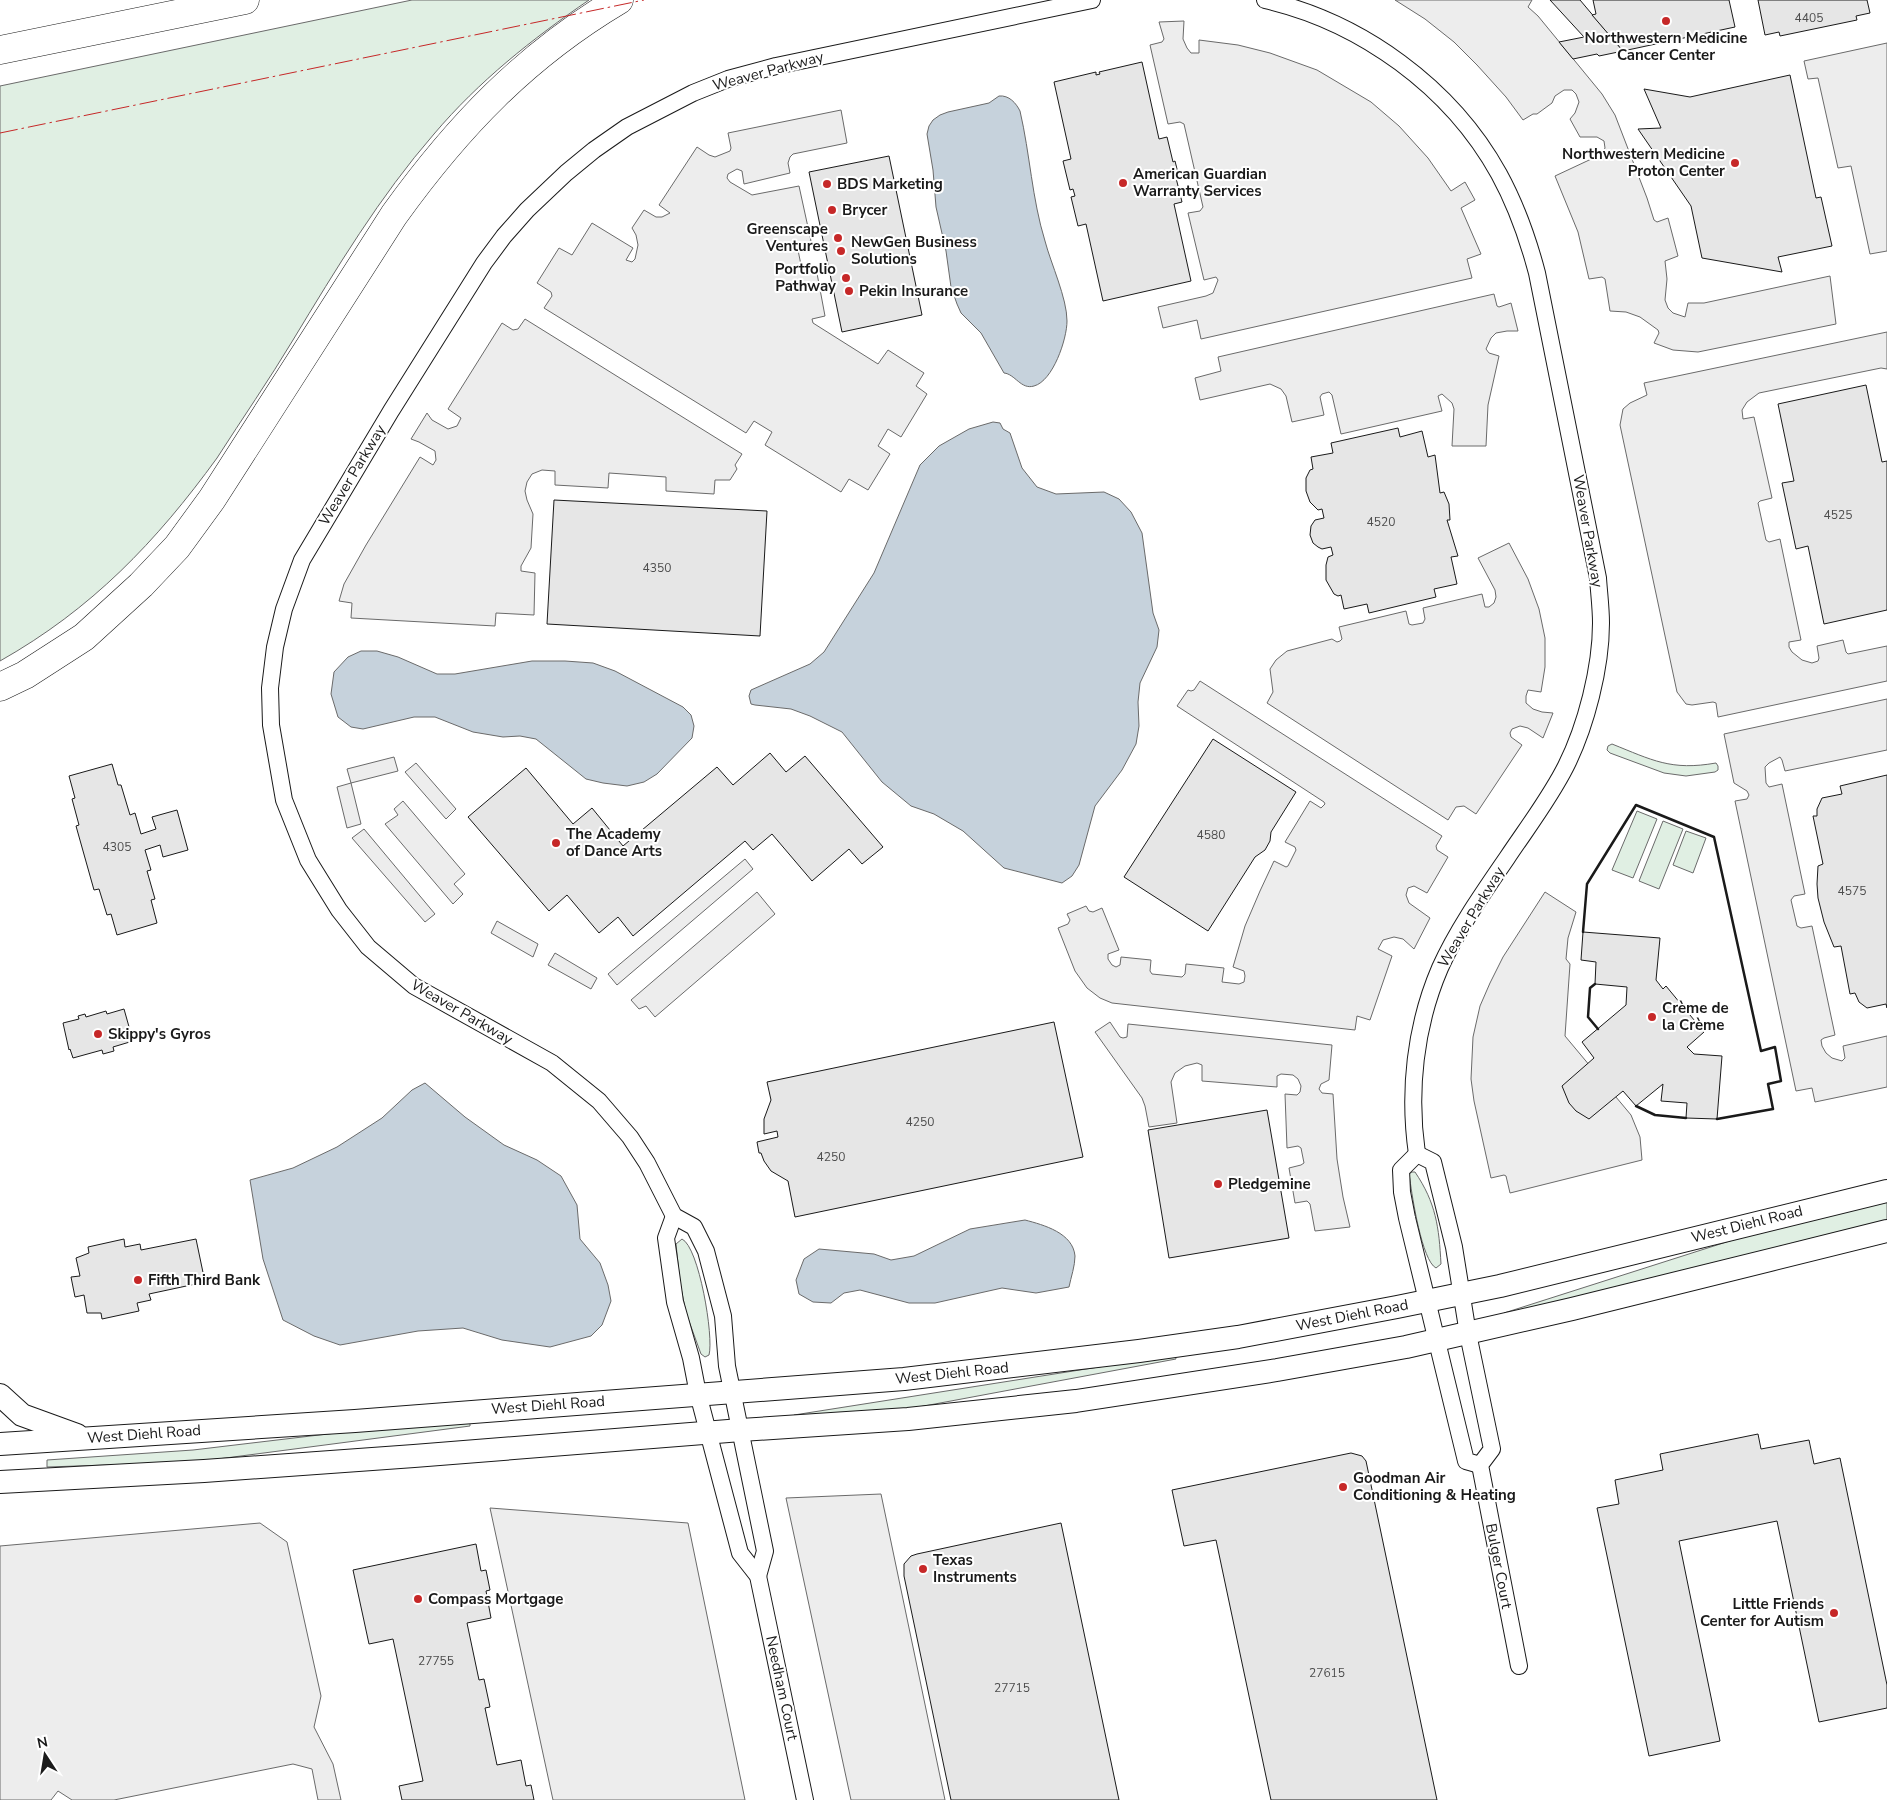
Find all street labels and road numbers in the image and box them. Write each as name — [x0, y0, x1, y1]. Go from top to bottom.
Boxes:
street label: Weaver Parkway — [710, 47, 826, 95]
street label: Weaver Parkway — [314, 421, 390, 529]
street label: Weaver Parkway — [1568, 473, 1608, 589]
street label: Weaver Parkway — [1433, 863, 1509, 971]
street label: Weaver Parkway — [408, 975, 517, 1049]
street label: West Diehl Road — [1689, 1200, 1805, 1248]
street label: West Diehl Road — [1294, 1294, 1410, 1336]
street label: West Diehl Road — [894, 1357, 1010, 1389]
street label: West Diehl Road — [490, 1391, 606, 1419]
street label: West Diehl Road — [86, 1420, 202, 1448]
street label: Bulger Court — [1481, 1522, 1517, 1611]
street label: Needham Court — [761, 1634, 803, 1743]

